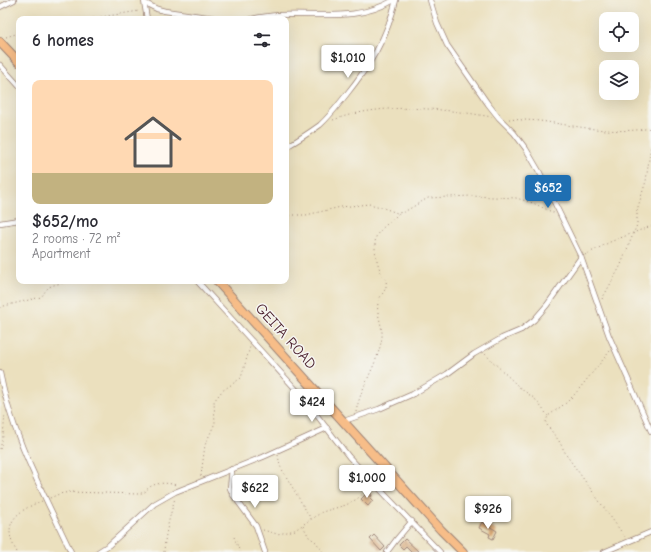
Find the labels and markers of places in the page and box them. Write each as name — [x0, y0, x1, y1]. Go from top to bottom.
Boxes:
pin: $1,010 — [315, 45, 381, 79]
pin: $652 — [524, 175, 572, 209]
pin: $424 — [288, 389, 336, 423]
pin: $1,000 — [334, 465, 400, 499]
pin: $622 — [231, 475, 279, 509]
pin: $926 — [464, 496, 512, 530]

